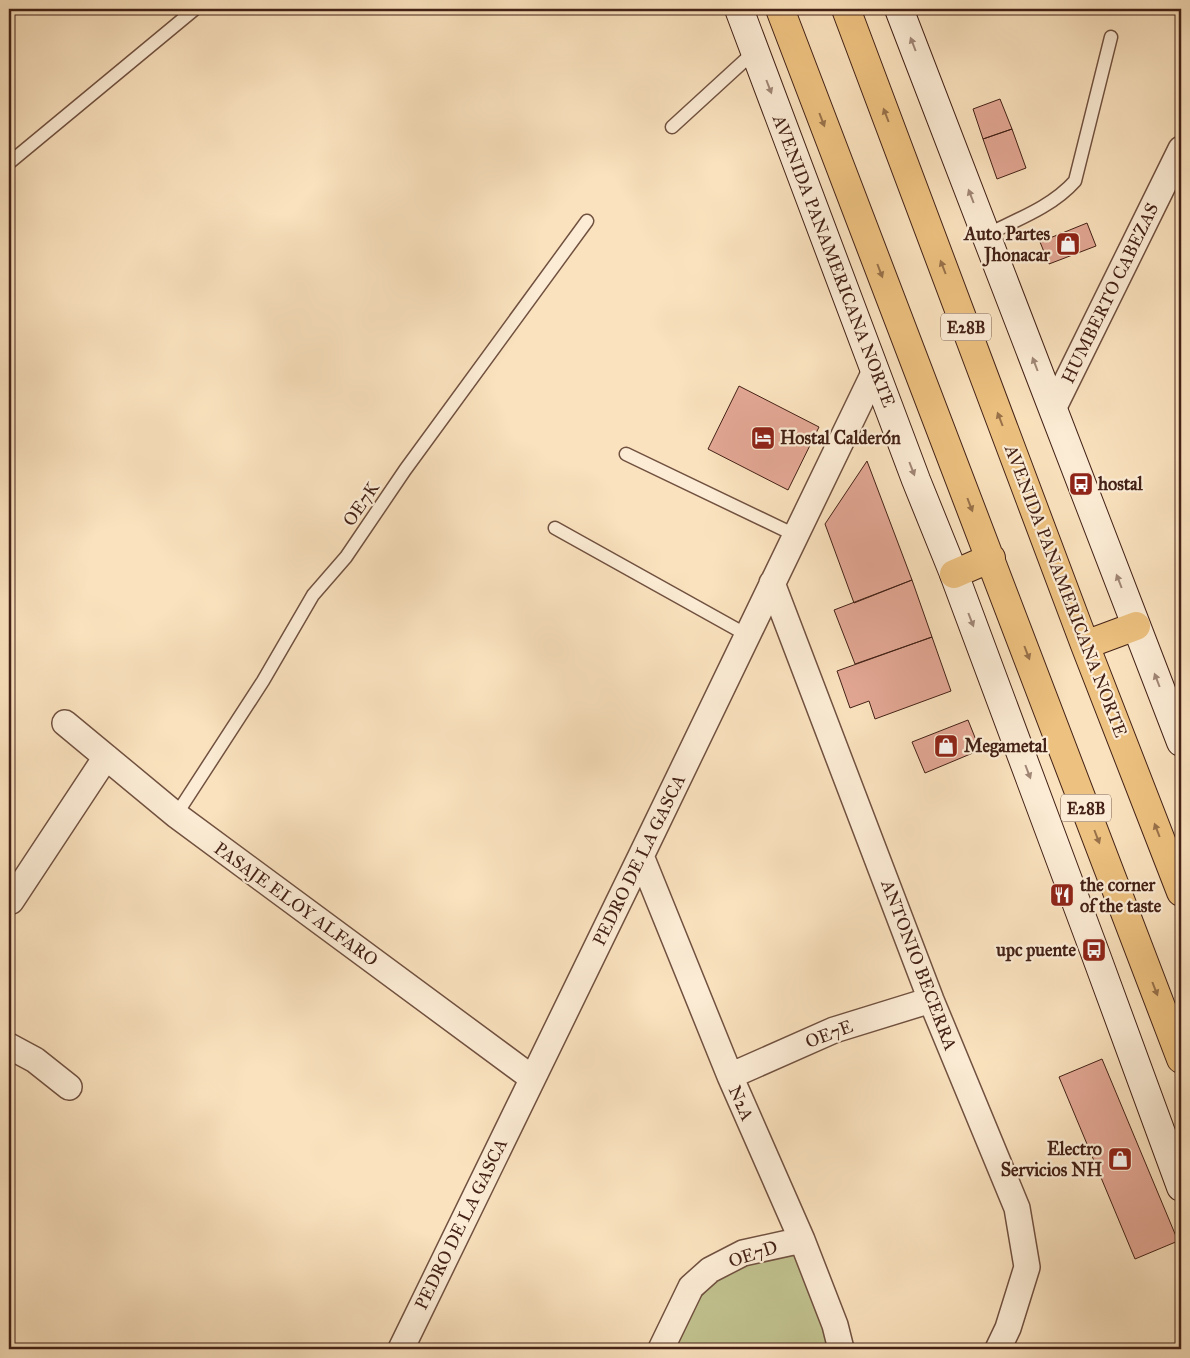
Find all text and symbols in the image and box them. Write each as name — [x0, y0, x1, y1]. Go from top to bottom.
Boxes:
one-way arrow — [909, 36, 917, 51]
one-way arrow — [765, 80, 773, 95]
one-way arrow — [882, 107, 889, 122]
street label: AVENIDA PANAMERICANA NORTE — [768, 111, 900, 411]
one-way arrow — [819, 112, 826, 127]
one-way arrow — [967, 188, 974, 203]
street label: HUMBERTO CABEZAS — [1057, 199, 1163, 387]
place label: Auto Partes Jhonacar — [963, 223, 1051, 267]
shop icon: Auto Partes Jhonacar — [1055, 231, 1081, 257]
one-way arrow — [939, 259, 947, 274]
one-way arrow — [877, 264, 885, 278]
road number: E28B — [941, 314, 991, 341]
one-way arrow — [1031, 356, 1038, 371]
one-way arrow — [996, 411, 1004, 426]
hotel icon: Hostal Calderón — [750, 425, 776, 451]
place label: Hostal Calderón — [780, 427, 901, 449]
street label: AVENIDA PANAMERICANA NORTE — [1000, 441, 1132, 741]
one-way arrow — [909, 461, 916, 476]
bus stop icon: hostal — [1068, 471, 1094, 497]
place label: hostal — [1097, 473, 1144, 495]
street label: OE7K — [338, 477, 384, 530]
one-way arrow — [967, 497, 974, 512]
one-way arrow — [1114, 574, 1122, 588]
one-way arrow — [967, 613, 975, 628]
one-way arrow — [1024, 645, 1031, 660]
one-way arrow — [1153, 672, 1161, 687]
shop icon: Megametal — [933, 733, 959, 759]
place label: Megametal — [964, 735, 1048, 758]
one-way arrow — [1024, 765, 1032, 780]
street label: PEDRO DE LA GASCA — [588, 771, 690, 949]
road number: E28B — [1061, 794, 1111, 821]
one-way arrow — [1153, 823, 1160, 838]
one-way arrow — [1093, 830, 1101, 845]
street label: PASAJE ELOY ALFARO — [209, 837, 382, 972]
place label: the corner of the taste — [1079, 874, 1162, 917]
street label: ANTONIO BECERRA — [876, 876, 962, 1053]
restaurant icon: the corner of the taste — [1049, 882, 1075, 908]
bus stop icon: upc puente — [1081, 937, 1107, 963]
place label: upc puente — [995, 939, 1076, 962]
one-way arrow — [1151, 982, 1159, 997]
street label: OE7E — [802, 1015, 856, 1053]
street label: N2A — [724, 1082, 758, 1124]
street label: PEDRO DE LA GASCA — [410, 1135, 512, 1313]
place label: Electro Servicios NH — [1001, 1138, 1102, 1181]
shop icon: Electro Servicios NH — [1107, 1146, 1133, 1172]
street label: OE7D — [726, 1236, 780, 1272]

